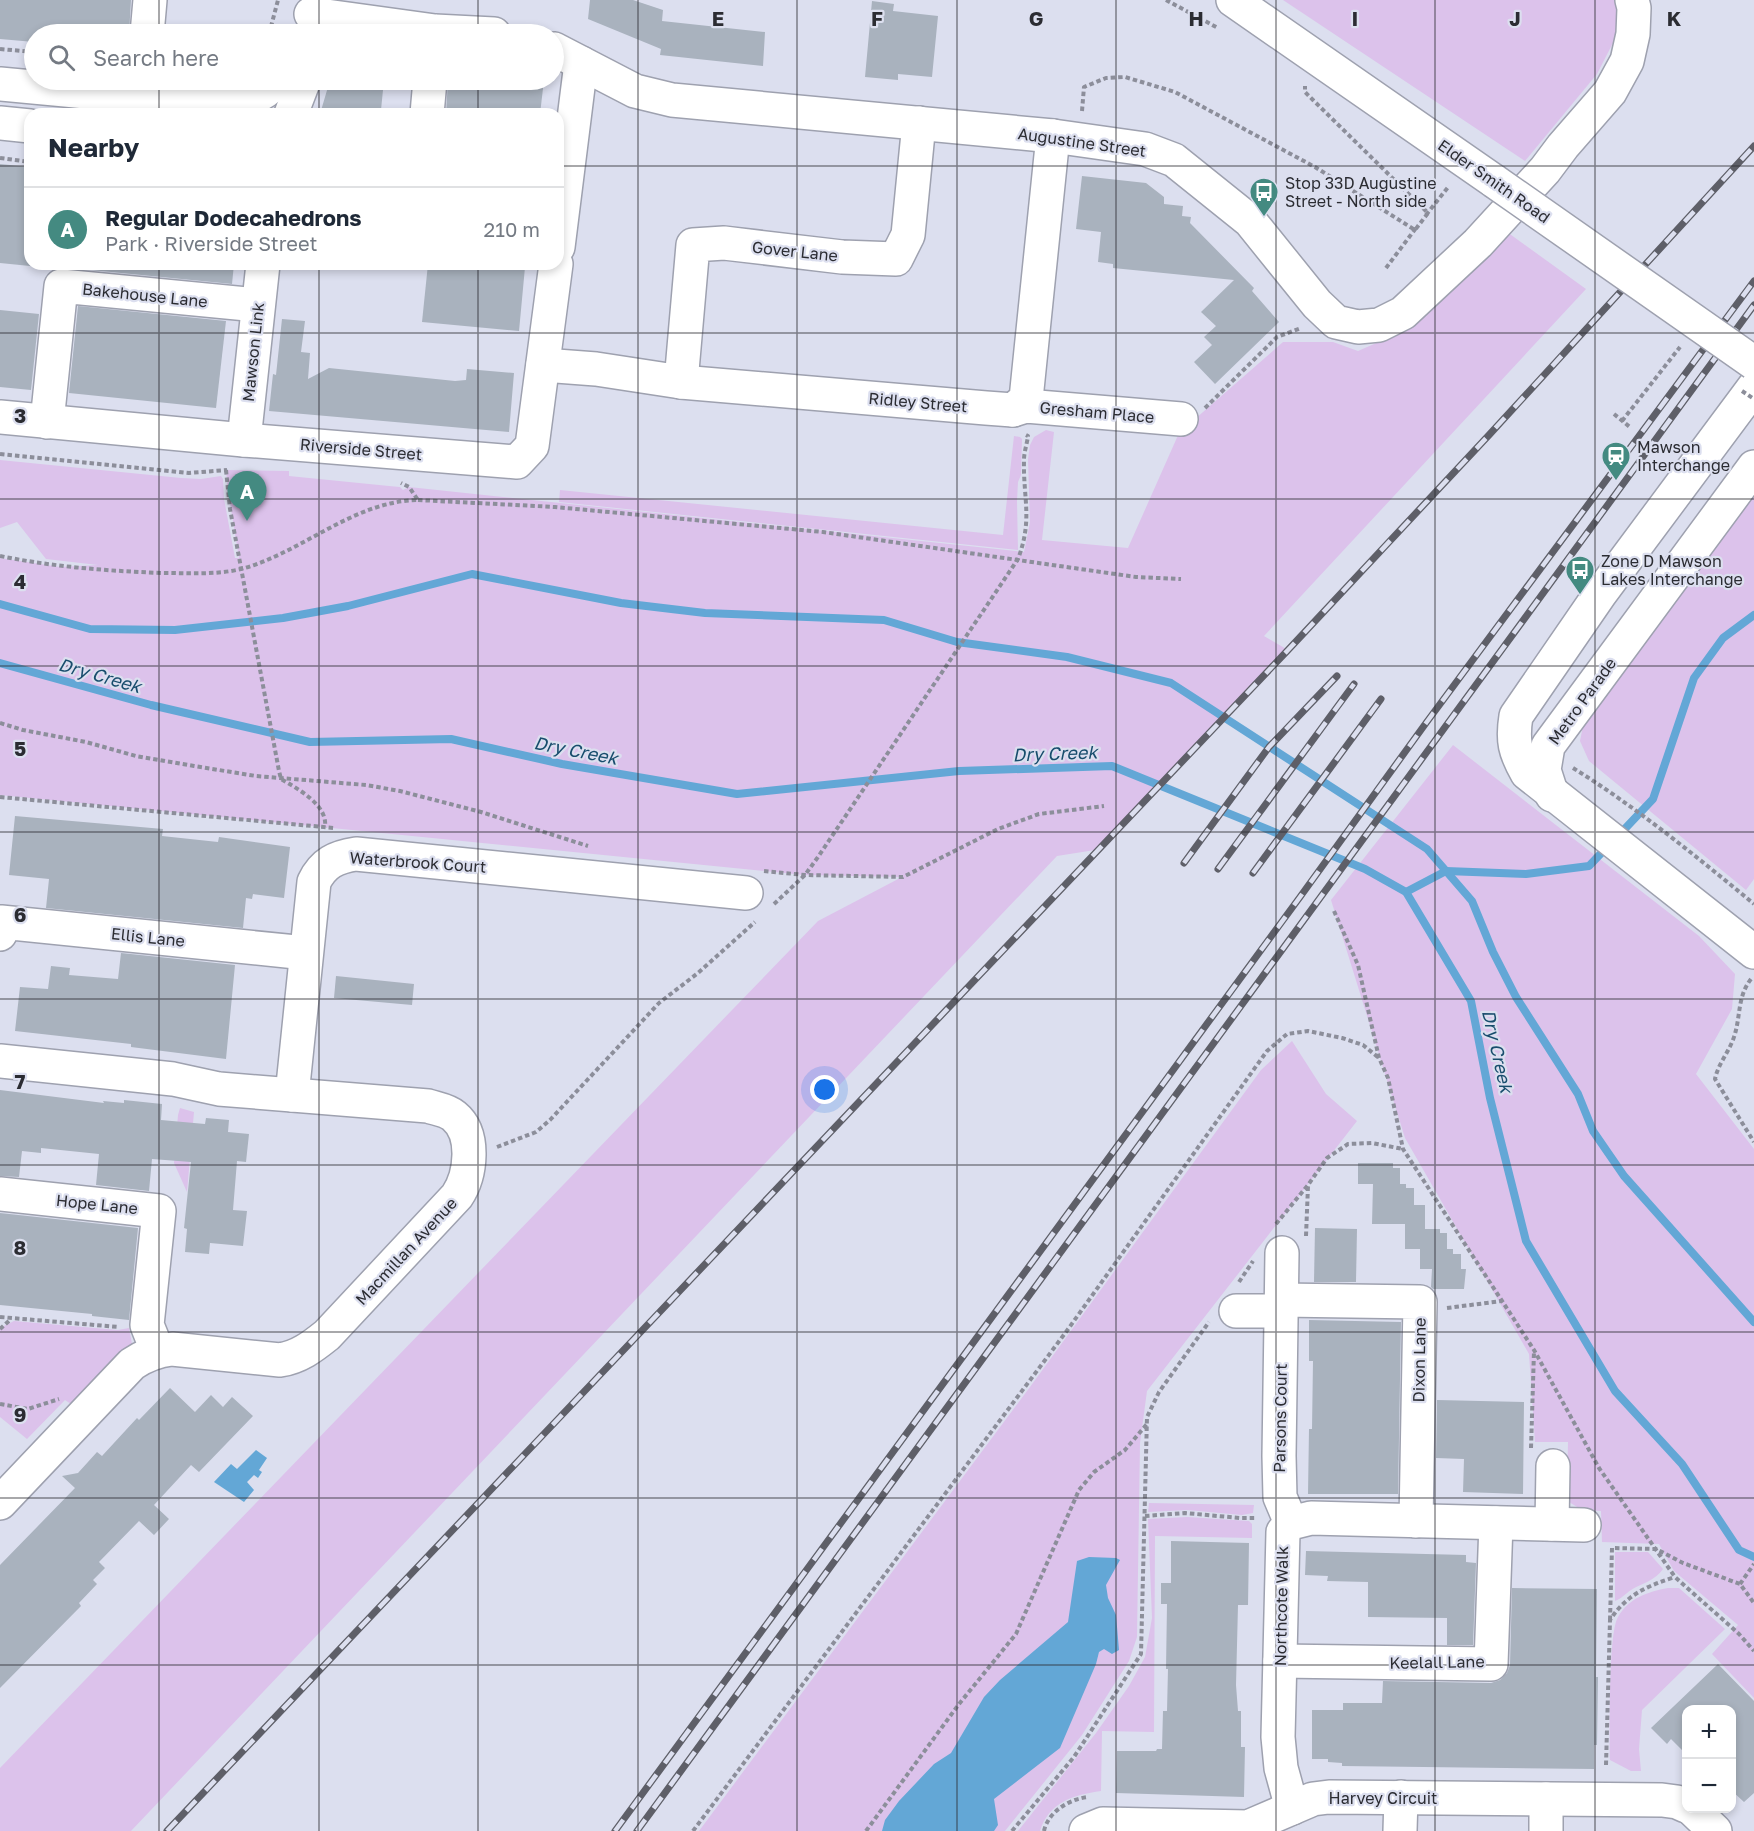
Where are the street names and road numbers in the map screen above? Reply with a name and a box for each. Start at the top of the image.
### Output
street label: Augustine Street [1017,123,1147,161]
street label: Elder Smith Road [1434,135,1554,227]
street label: Gover Lane [751,237,839,265]
street label: Bakehouse Lane [81,278,209,312]
street label: Mawson Link [238,301,268,403]
street label: Ridley Street [868,388,968,416]
street label: Gresham Place [1039,397,1155,427]
street label: Riverside Street [299,434,423,464]
street label: Metro Parade [1544,654,1620,748]
street label: Waterbrook Court [349,847,487,877]
street label: Ellis Lane [110,923,186,951]
street label: Hope Lane [55,1190,139,1218]
street label: Macmillan Avenue [351,1193,461,1309]
street label: Dixon Lane [1408,1317,1430,1403]
street label: Parsons Court [1269,1363,1291,1473]
street label: Northcote Walk [1270,1546,1292,1666]
street label: Keelall Lane [1389,1651,1485,1673]
street label: Harvey Circuit [1329,1788,1437,1808]

